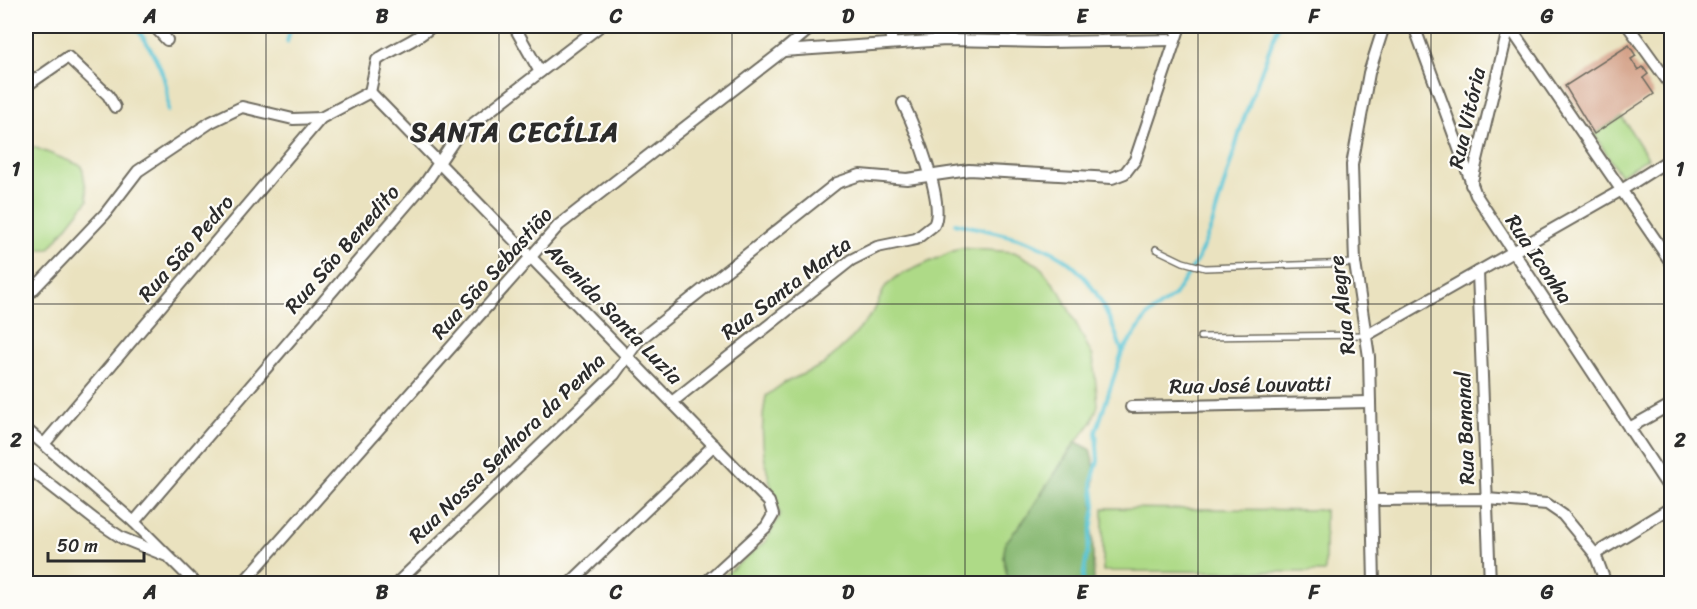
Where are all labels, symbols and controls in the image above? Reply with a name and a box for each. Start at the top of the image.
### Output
text: A [142,0,157,34]
text: B [376,0,389,34]
text: C [609,0,623,34]
text: D [842,0,855,34]
text: E [1076,0,1089,34]
text: F [1308,0,1321,34]
text: G [1540,0,1554,34]
street label: Rua Vitória [1437,63,1497,172]
district label: SANTA CECÍLIA [409,108,620,156]
text: 1 [12,152,21,187]
text: 1 [1676,152,1685,187]
street label: Rua São Benedito [275,175,410,323]
street label: Rua São Pedro [128,185,244,311]
street label: Rua São Sebastião [421,197,563,348]
street label: Rua Iconha [1495,206,1584,312]
street label: Rua Santa Marta [712,226,860,350]
street label: Avenida Santa Luzia [535,233,693,394]
street label: Rua Alegre [1317,253,1367,357]
street label: Rua Nossa Senhora da Penha [399,343,615,553]
street label: Rua José Louvatti [1169,365,1332,405]
street label: Rua Bananal [1444,370,1486,485]
text: 2 [9,423,22,458]
text: 2 [1673,423,1686,458]
scale bar [48,525,144,563]
text: 50 m [57,530,98,562]
text: A [142,575,157,609]
text: B [376,575,389,609]
text: C [609,575,623,609]
text: D [842,575,855,609]
text: E [1076,575,1089,609]
text: F [1308,575,1321,609]
text: G [1540,575,1554,609]

